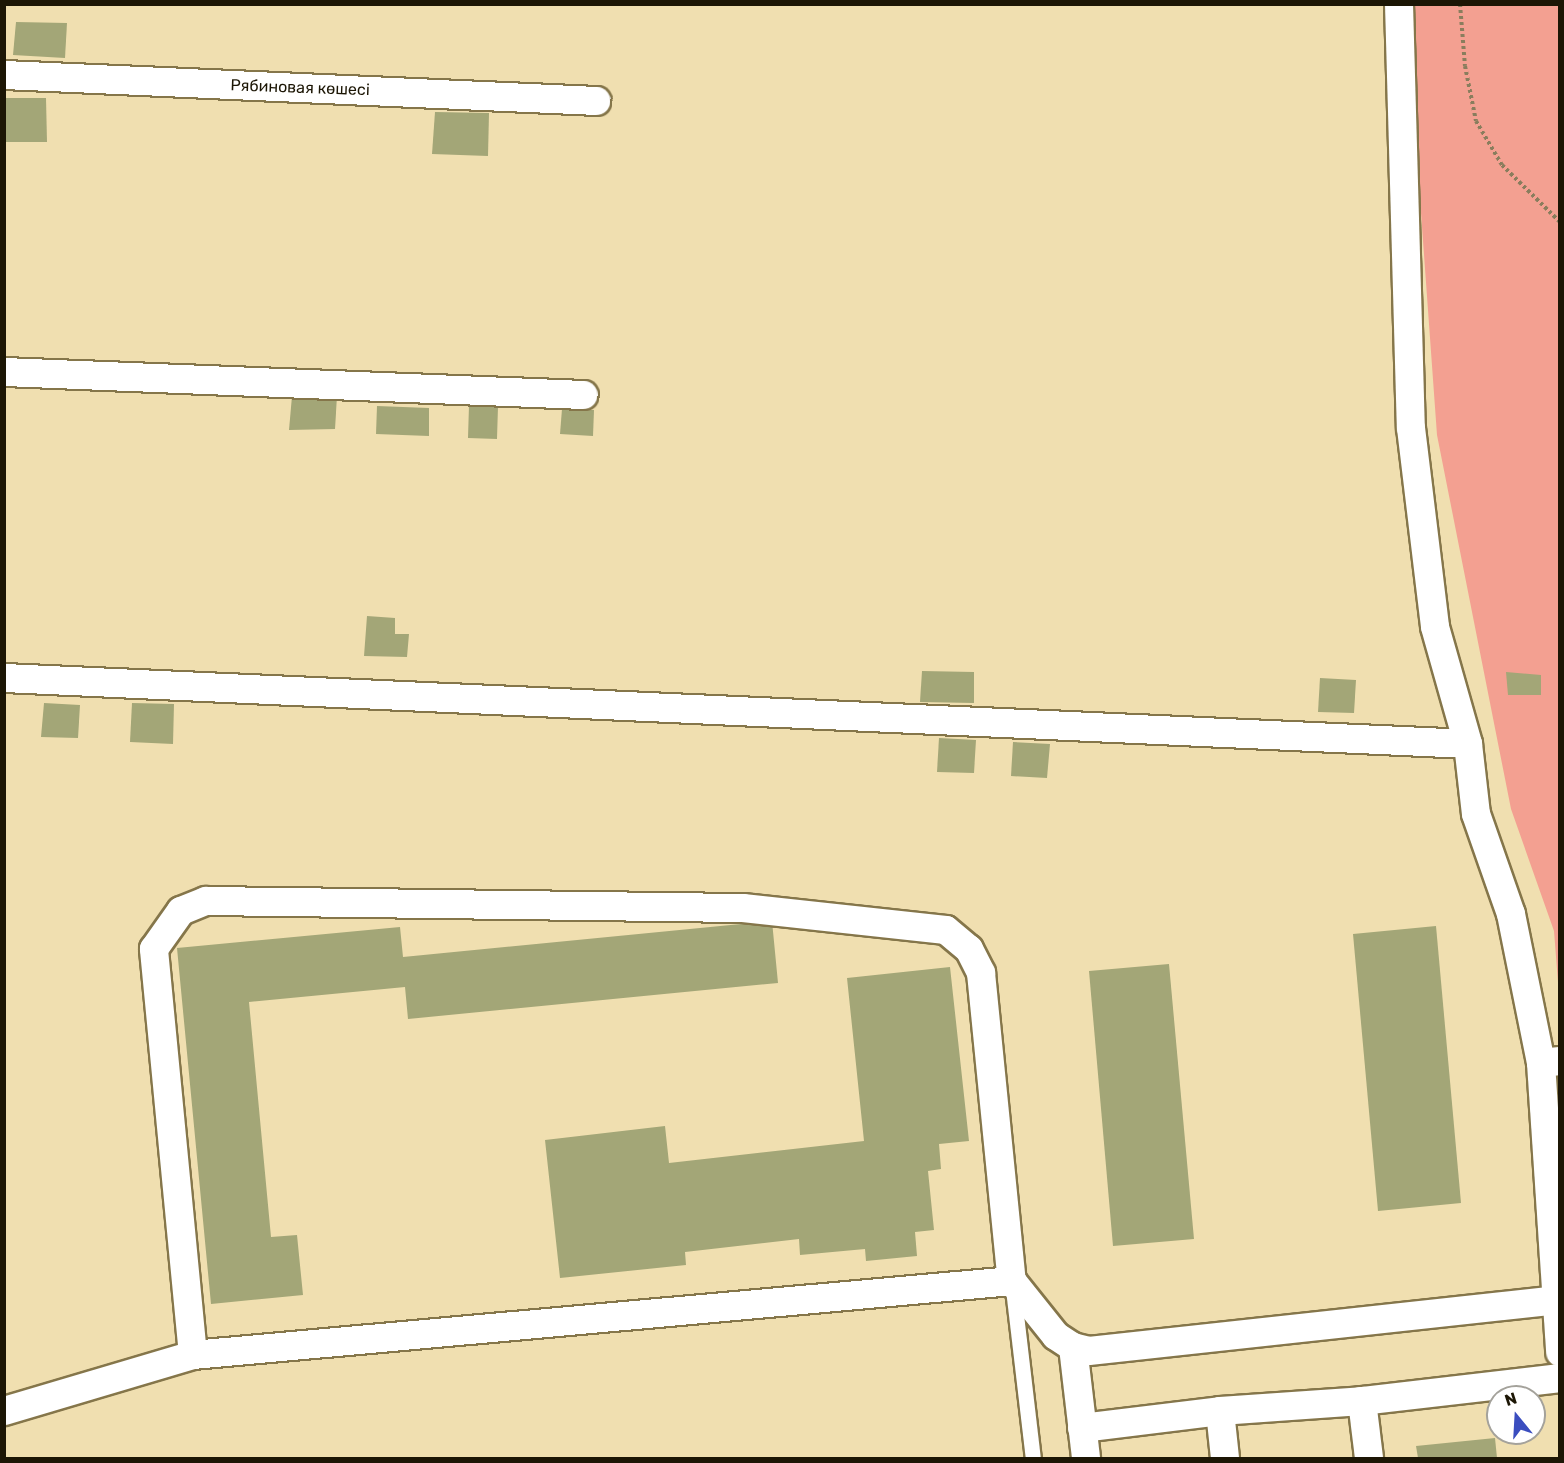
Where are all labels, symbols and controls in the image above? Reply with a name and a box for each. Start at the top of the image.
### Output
street label: Рябиновая көшесі [230,76,370,100]
north arrow [1486,1385,1546,1445]
text: N [1502,1388,1519,1410]

